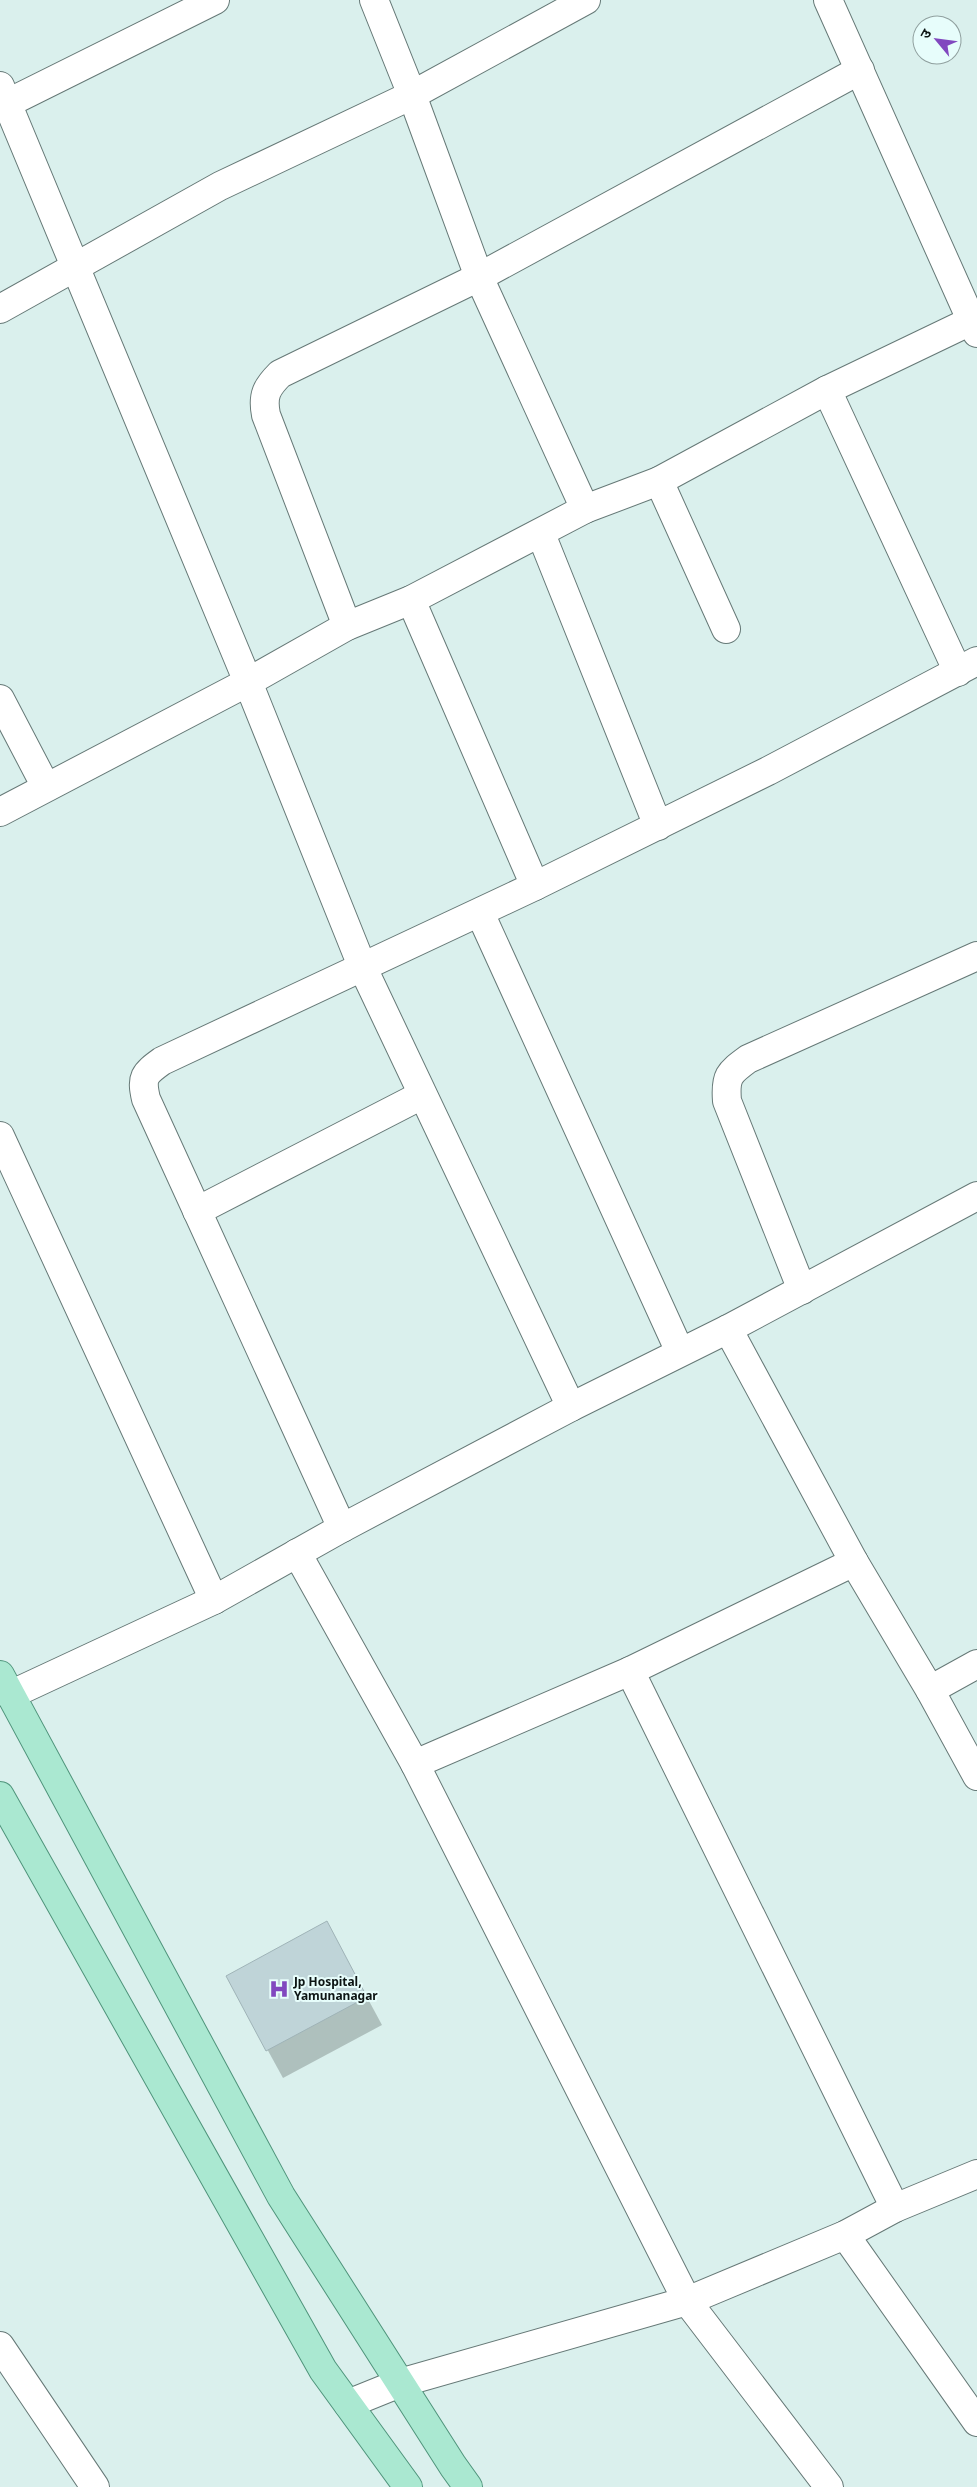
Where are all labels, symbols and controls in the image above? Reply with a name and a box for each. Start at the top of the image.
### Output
north arrow [912,15,962,65]
text: उ [917,26,938,43]
place label: Jp Hospital, Yamunanagar [293,1975,378,2005]
hospital icon: Jp Hospital, Yamunanagar [268,1978,290,2000]

